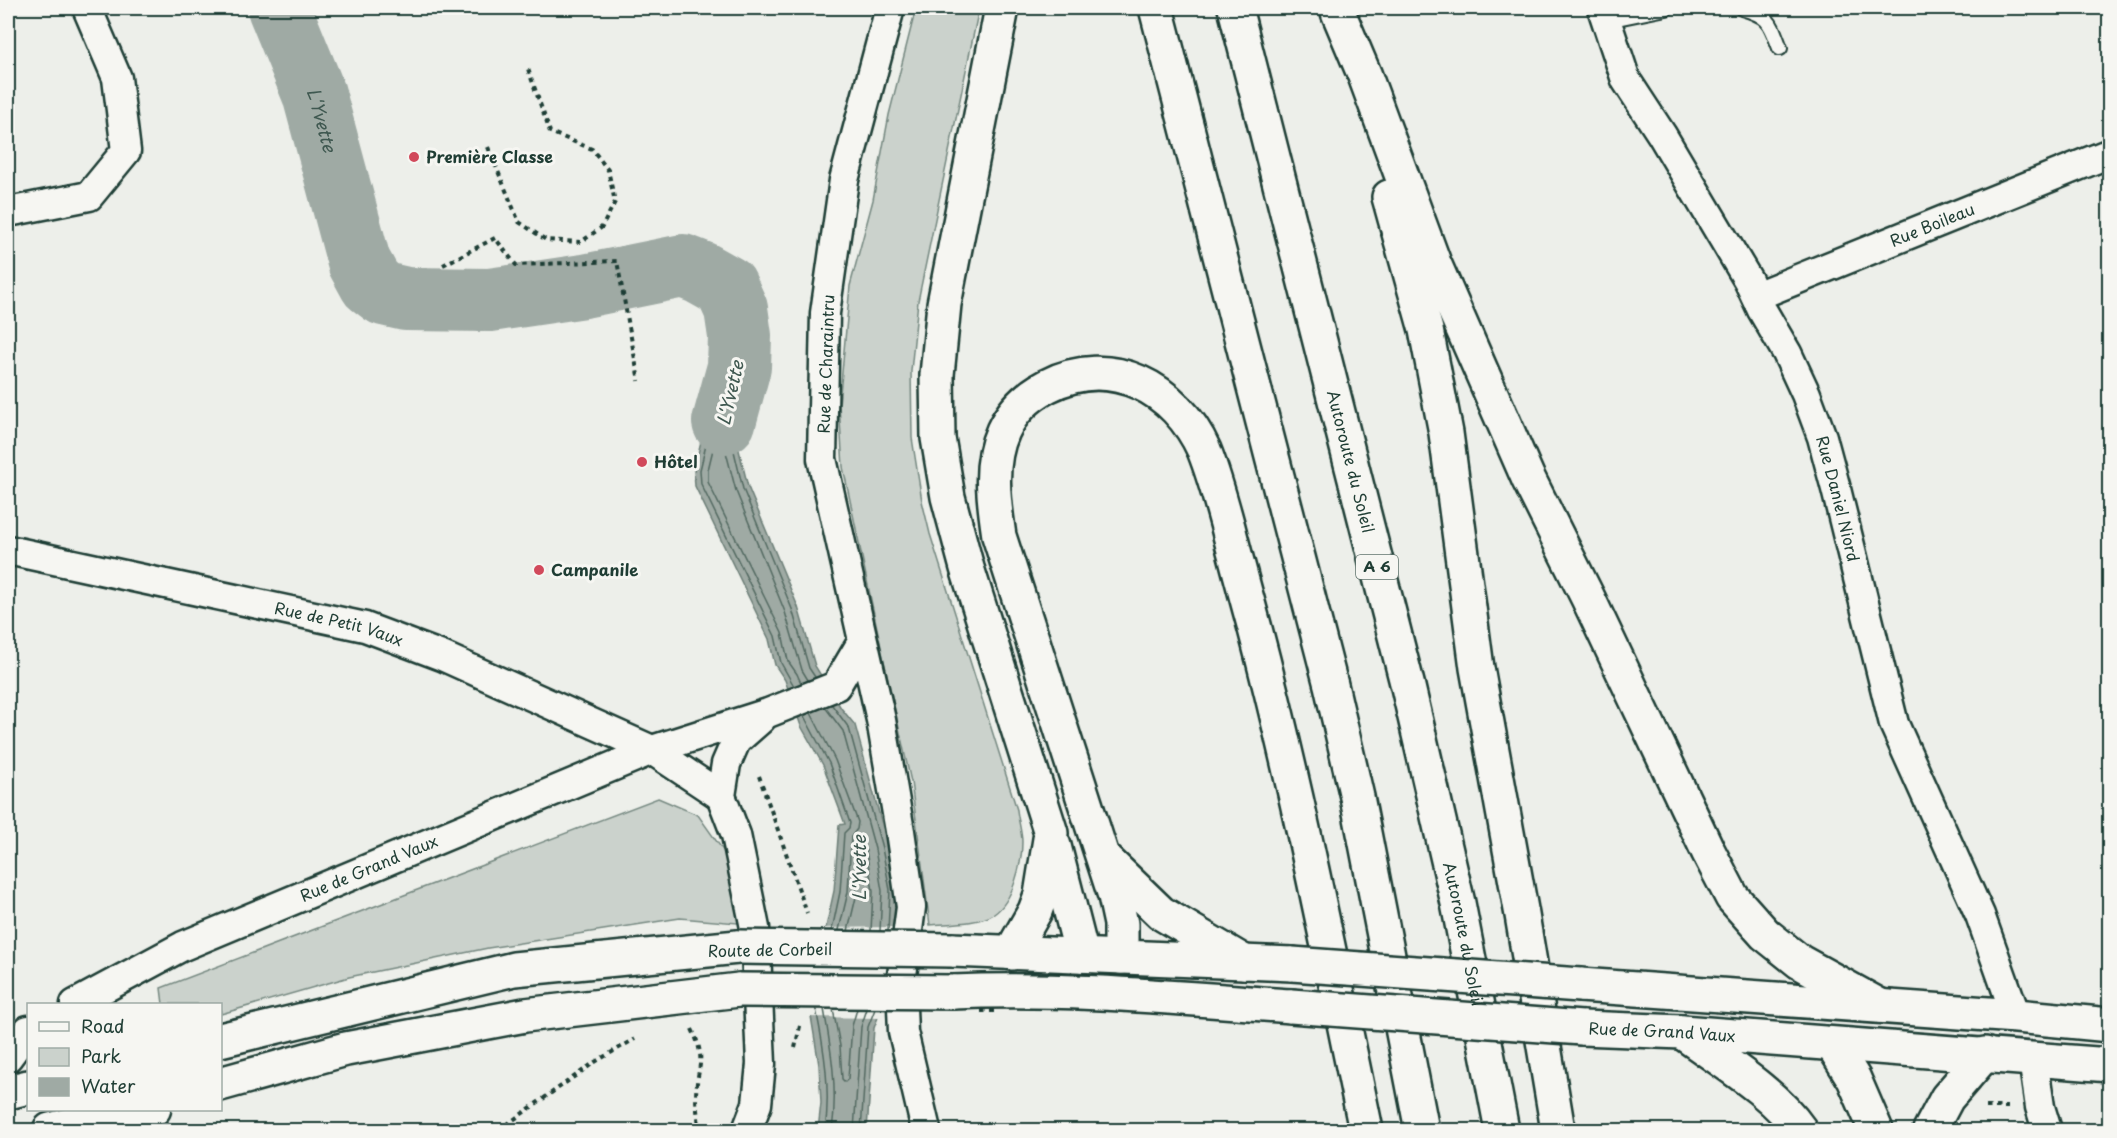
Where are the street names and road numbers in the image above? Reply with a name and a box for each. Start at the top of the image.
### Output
street label: Rue Boileau [1886,196,1978,252]
street label: Rue de Charaintru [811,294,839,434]
street label: Autoroute du Soleil [1322,387,1381,535]
street label: Rue Daniel Niord [1811,433,1867,564]
road number: A 6 [1356,555,1398,579]
street label: Rue de Petit Vaux [273,595,407,651]
street label: Rue de Grand Vaux [296,828,441,907]
street label: Autoroute du Soleil [1438,859,1491,1008]
street label: Route de Corbeil [707,936,833,962]
street label: Rue de Grand Vaux [1588,1015,1736,1047]

